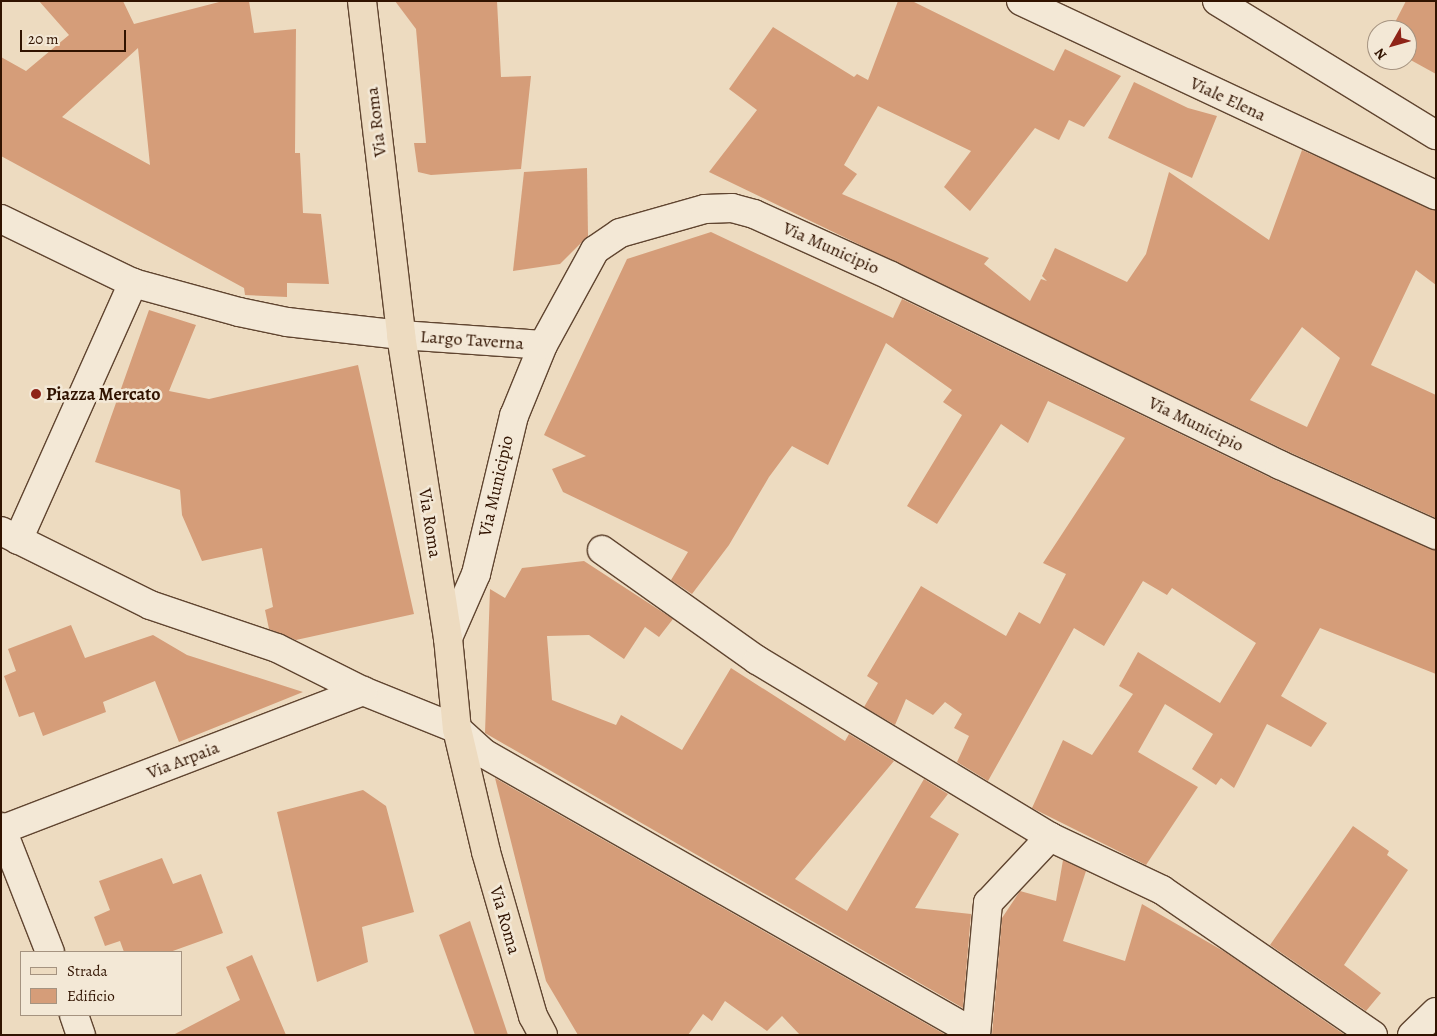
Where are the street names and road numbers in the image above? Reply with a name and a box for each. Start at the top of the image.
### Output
street label: Viale Elena [1187,72,1269,126]
street label: Via Roma [361,86,391,158]
street label: Via Municipio [780,217,882,279]
street label: Largo Taverna [419,326,525,354]
street label: Via Municipio [1145,392,1247,456]
street label: Via Municipio [474,433,518,539]
street label: Via Roma [414,487,446,559]
street label: Via Arpaia [144,736,222,784]
street label: Via Roma [485,883,525,957]

